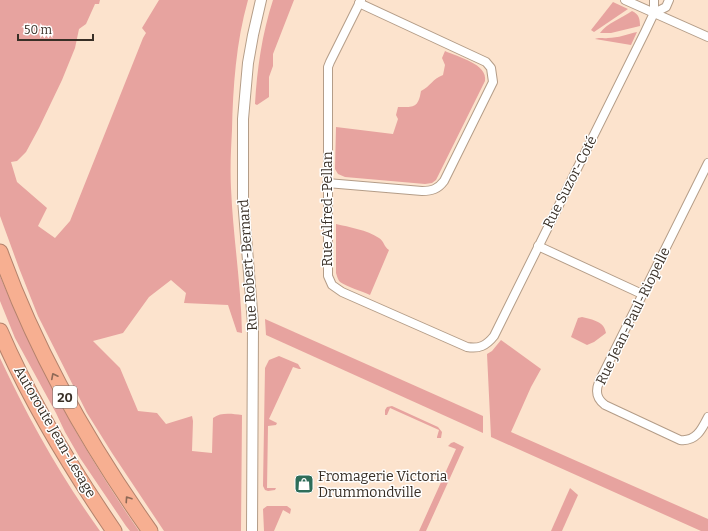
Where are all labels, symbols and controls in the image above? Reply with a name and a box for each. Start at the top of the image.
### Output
scale bar [18,16,93,42]
text: 50 m [24,23,53,37]
street label: Rue Suzor-Coté [539,133,601,231]
street label: Rue Alfred-Pellan [319,151,336,267]
street label: Rue Robert-Bernard [235,199,261,331]
street label: Rue Jean-Paul-Riopelle [592,244,674,388]
street label: Autoroute Jean-Lesage [10,363,100,501]
one-way arrow [51,372,59,380]
road number: 20 [53,386,77,408]
place label: Fromagerie Victoria Drummondville [318,468,448,501]
shop icon: Fromagerie Victoria Drummondville [293,473,315,495]
one-way arrow [125,496,133,503]

